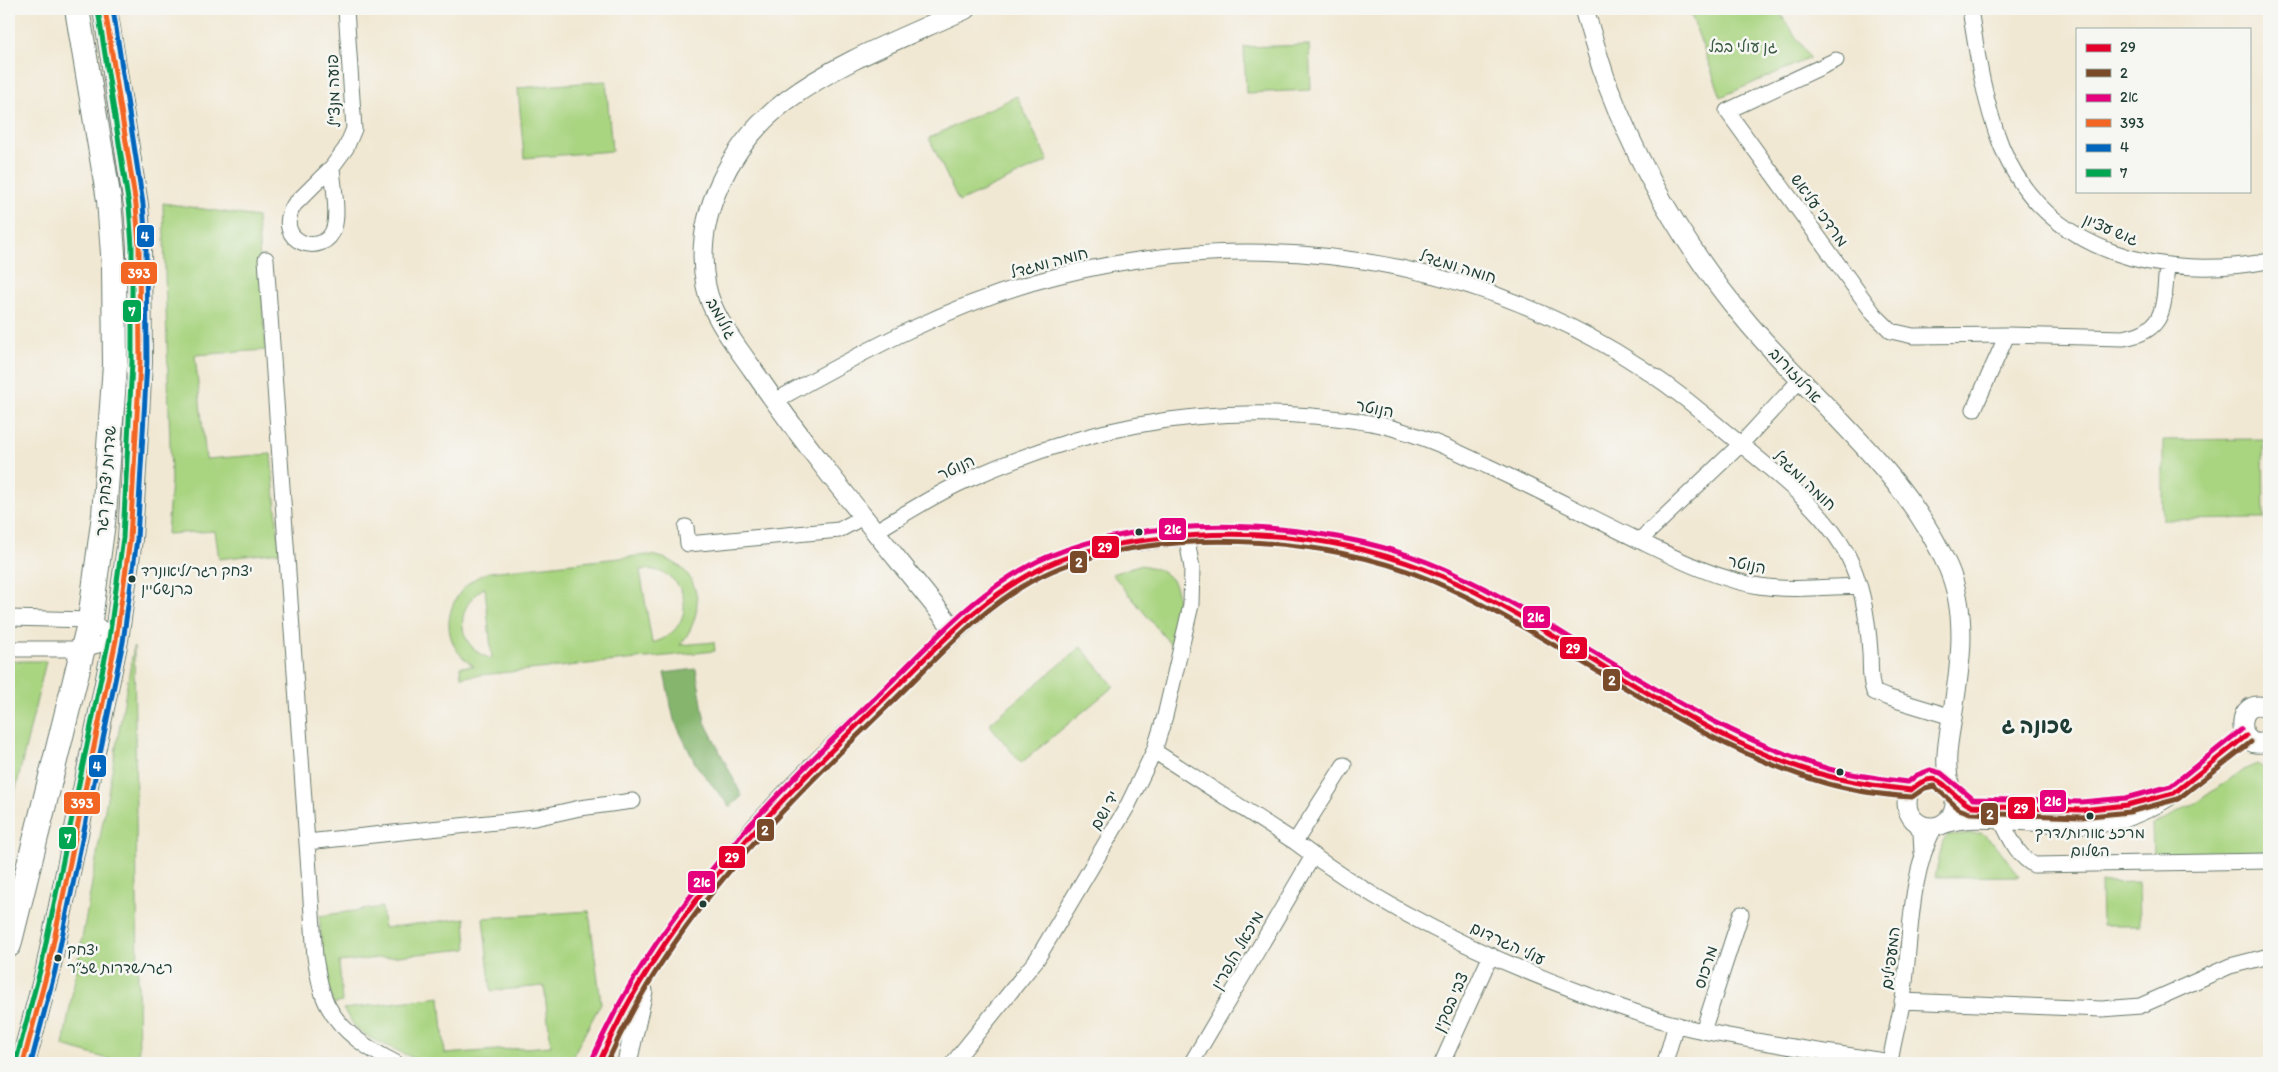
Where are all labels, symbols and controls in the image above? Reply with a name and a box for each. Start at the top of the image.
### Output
legend [2076,28,2250,192]
park label: גן עולי בבל [1708,37,1778,56]
text: 29 [2120,38,2136,56]
street label: פועה מנצ"ל [323,54,344,128]
text: 2 [2120,64,2128,82]
text: 2א [2120,88,2138,106]
text: 393 [2120,114,2144,132]
text: 4 [2120,138,2129,156]
text: 7 [2120,164,2128,182]
street label: מרדכי עליאש [1787,170,1852,251]
street label: גוש עציון [2080,209,2141,250]
line badge: 4 [136,224,155,248]
text: 4 [141,228,150,245]
street label: חומה ומגדל [1008,243,1090,282]
street label: חומה ומגדל [1417,246,1499,287]
line badge: 393 [120,261,158,285]
text: 393 [128,265,151,282]
street label: גולומב [703,294,741,342]
line badge: 7 [122,299,142,323]
text: 7 [128,303,136,320]
street label: ארלוזורוב [1765,344,1826,407]
street label: הנוטר [1354,395,1396,422]
street label: שדרות יצחק רגר [91,425,120,537]
street label: חומה ומגדל [1769,446,1840,514]
street label: הנוטר [935,451,978,484]
line badge: 2א [1158,517,1187,541]
text: 2א [1164,521,1182,538]
unlabelled marker [1134,527,1144,537]
line badge: 29 [1091,535,1120,559]
text: 29 [1098,539,1112,556]
line badge: 2 [1069,550,1088,574]
street label: הנוטר [1726,551,1768,578]
text: 2 [1075,554,1083,571]
place label: יצחק רגר/ליאונרד ברנשטיין [141,562,253,598]
marker: יצחק רגר/ליאונרד ברנשטיין [127,574,137,584]
line badge: 2א [1522,605,1551,629]
text: 2א [1527,609,1545,626]
line badge: 29 [1559,636,1588,660]
text: 29 [1566,640,1580,657]
line badge: 2 [1602,668,1621,692]
text: 2 [1608,672,1616,689]
district label: שכונה ג [2002,713,2072,739]
line badge: 4 [88,754,107,778]
text: 4 [93,758,102,775]
unlabelled marker [1835,767,1845,777]
street label: יד ושם [1086,787,1123,833]
line badge: 2א [2039,789,2067,813]
line badge: 393 [63,791,101,815]
text: 2א [2044,793,2062,810]
text: 393 [71,795,94,812]
line badge: 29 [2007,796,2036,820]
text: 29 [2014,800,2028,817]
line badge: 2 [1980,802,1999,826]
text: 2 [1986,806,1994,823]
marker: מרכז אורות/דרך השלום [2085,811,2095,821]
line badge: 2 [756,818,775,842]
text: 2 [761,822,769,839]
place label: מרכז אורות/דרך השלום [2035,824,2145,860]
line badge: 7 [58,826,77,850]
text: 7 [64,830,72,847]
line badge: 29 [718,845,746,869]
text: 29 [725,849,739,866]
line badge: 2א [687,870,716,894]
text: 2א [693,874,711,891]
unlabelled marker [698,899,708,909]
street label: מיכאל הלפרין [1207,908,1268,993]
street label: עולי הגרדום [1468,918,1548,969]
street label: המעפילים [1877,925,1904,991]
place label: יצחק רגר/שדרות שז״ר [67,941,173,977]
street label: מרכוס [1690,943,1721,991]
marker: יצחק רגר/שדרות שז״ר [53,953,63,963]
street label: צבי בסקין [1429,969,1472,1035]

